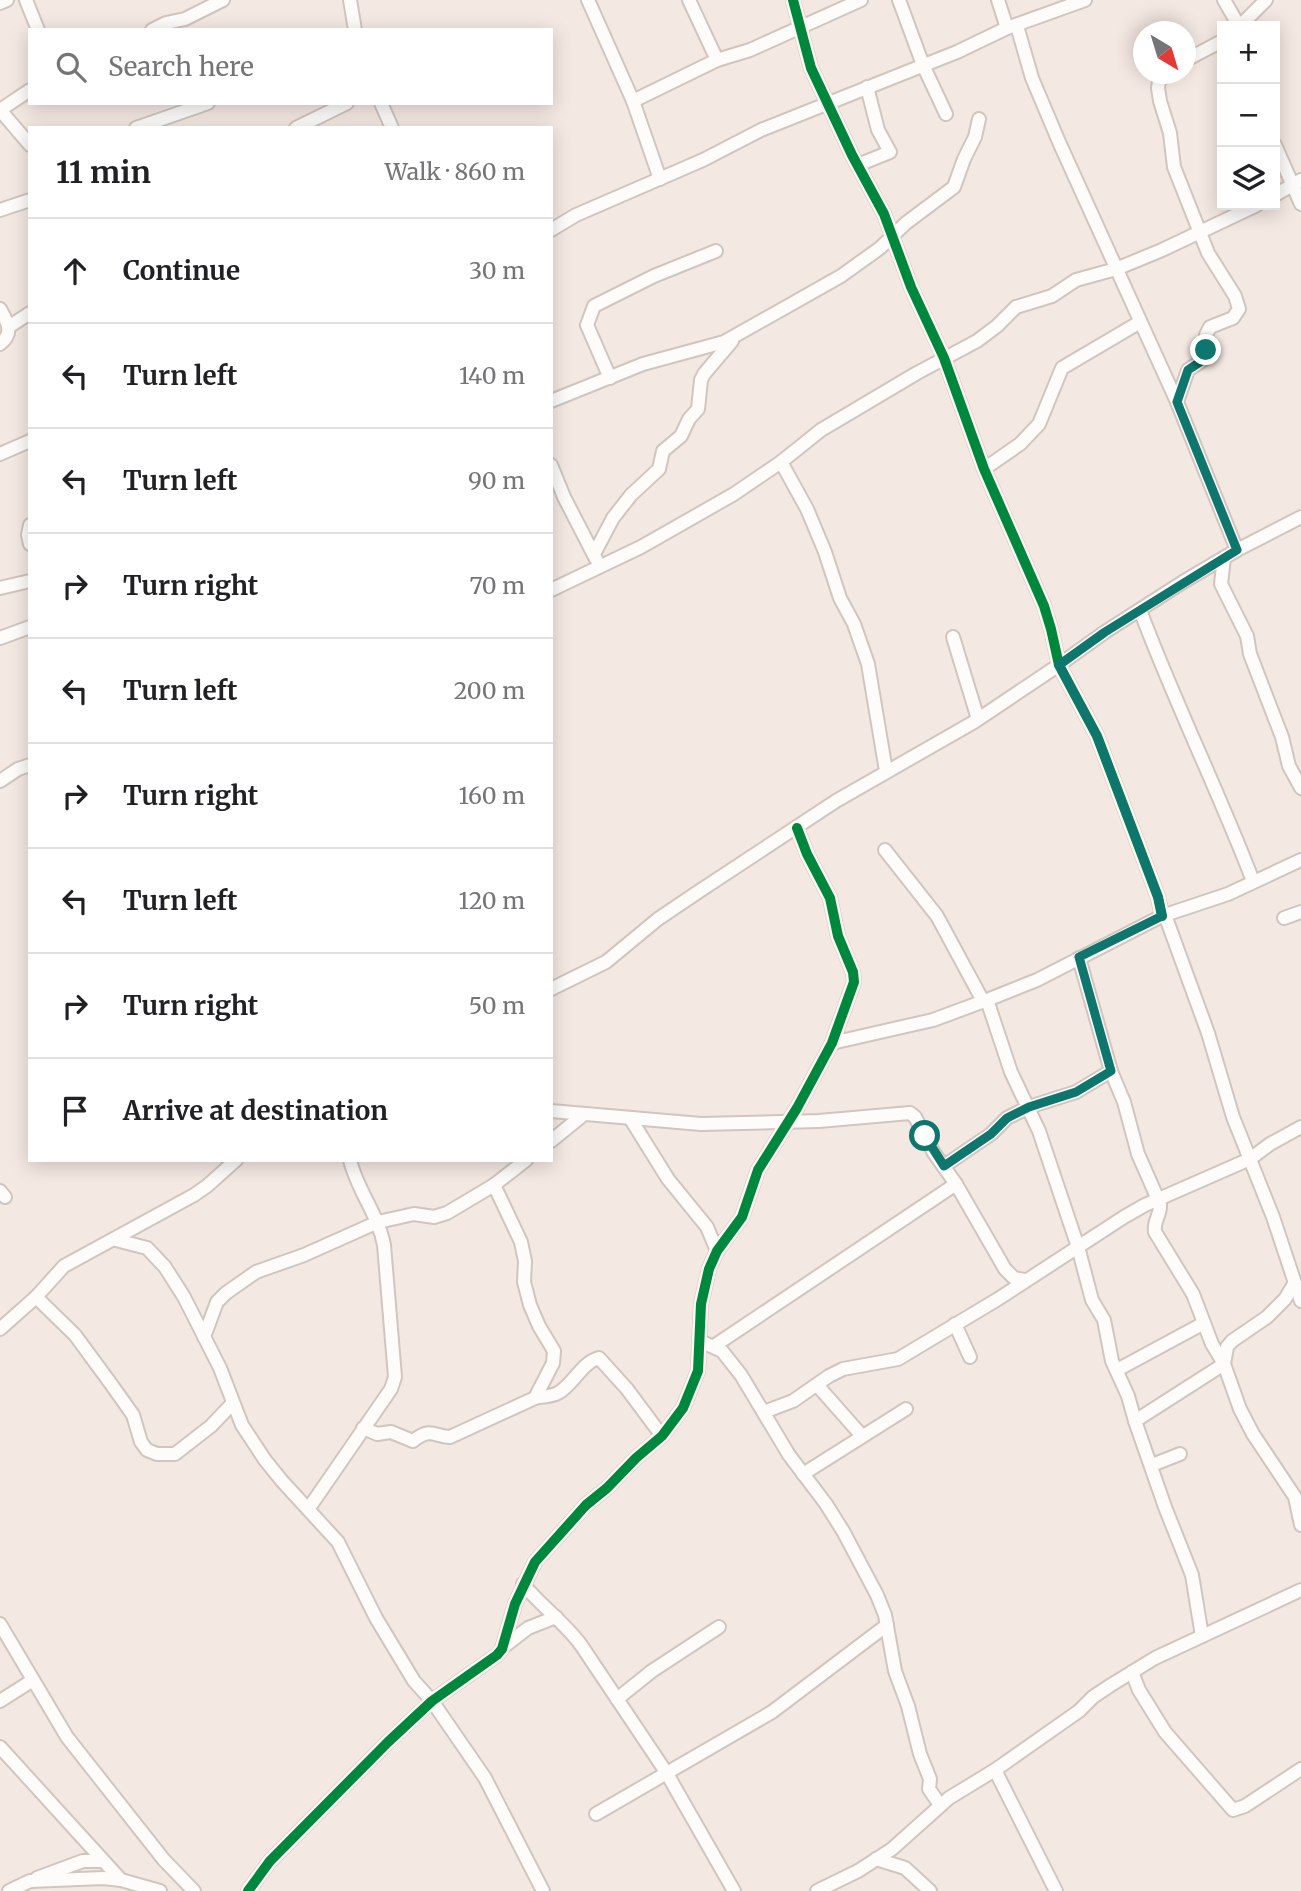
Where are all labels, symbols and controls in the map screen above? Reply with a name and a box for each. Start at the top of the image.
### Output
north arrow [1133,21,1196,84]
map controls [1217,21,1280,210]
button: + [1217,21,1280,84]
search box [28,28,553,105]
icon: search [52,48,90,86]
text: Search here [108,50,254,83]
button: − [1217,84,1280,147]
button: layers [1217,147,1280,210]
text: 11 min [56,153,151,191]
text: Walk · 860 m [385,157,525,186]
icon: ahead [56,252,94,290]
text: Continue [123,254,240,287]
text: 30 m [469,256,525,285]
route end [1190,334,1221,365]
icon: left [56,357,94,395]
text: Turn left [123,359,237,392]
text: 140 m [459,361,525,390]
icon: left [56,462,94,500]
text: Turn left [123,464,237,497]
text: 90 m [468,466,525,495]
icon: right [56,567,94,605]
text: Turn right [123,569,258,602]
text: 70 m [469,571,525,600]
icon: left [56,672,94,710]
text: Turn left [123,674,237,707]
text: 200 m [454,676,525,705]
icon: right [56,777,94,815]
text: Turn right [123,779,258,812]
text: 160 m [459,781,525,810]
icon: left [56,882,94,920]
text: Turn left [123,884,237,917]
text: 120 m [459,886,525,915]
icon: right [56,987,94,1025]
text: Turn right [123,989,258,1022]
text: 50 m [469,991,525,1020]
icon: arrive [56,1092,94,1130]
text: Arrive at destination [123,1094,388,1127]
route start [909,1120,940,1151]

